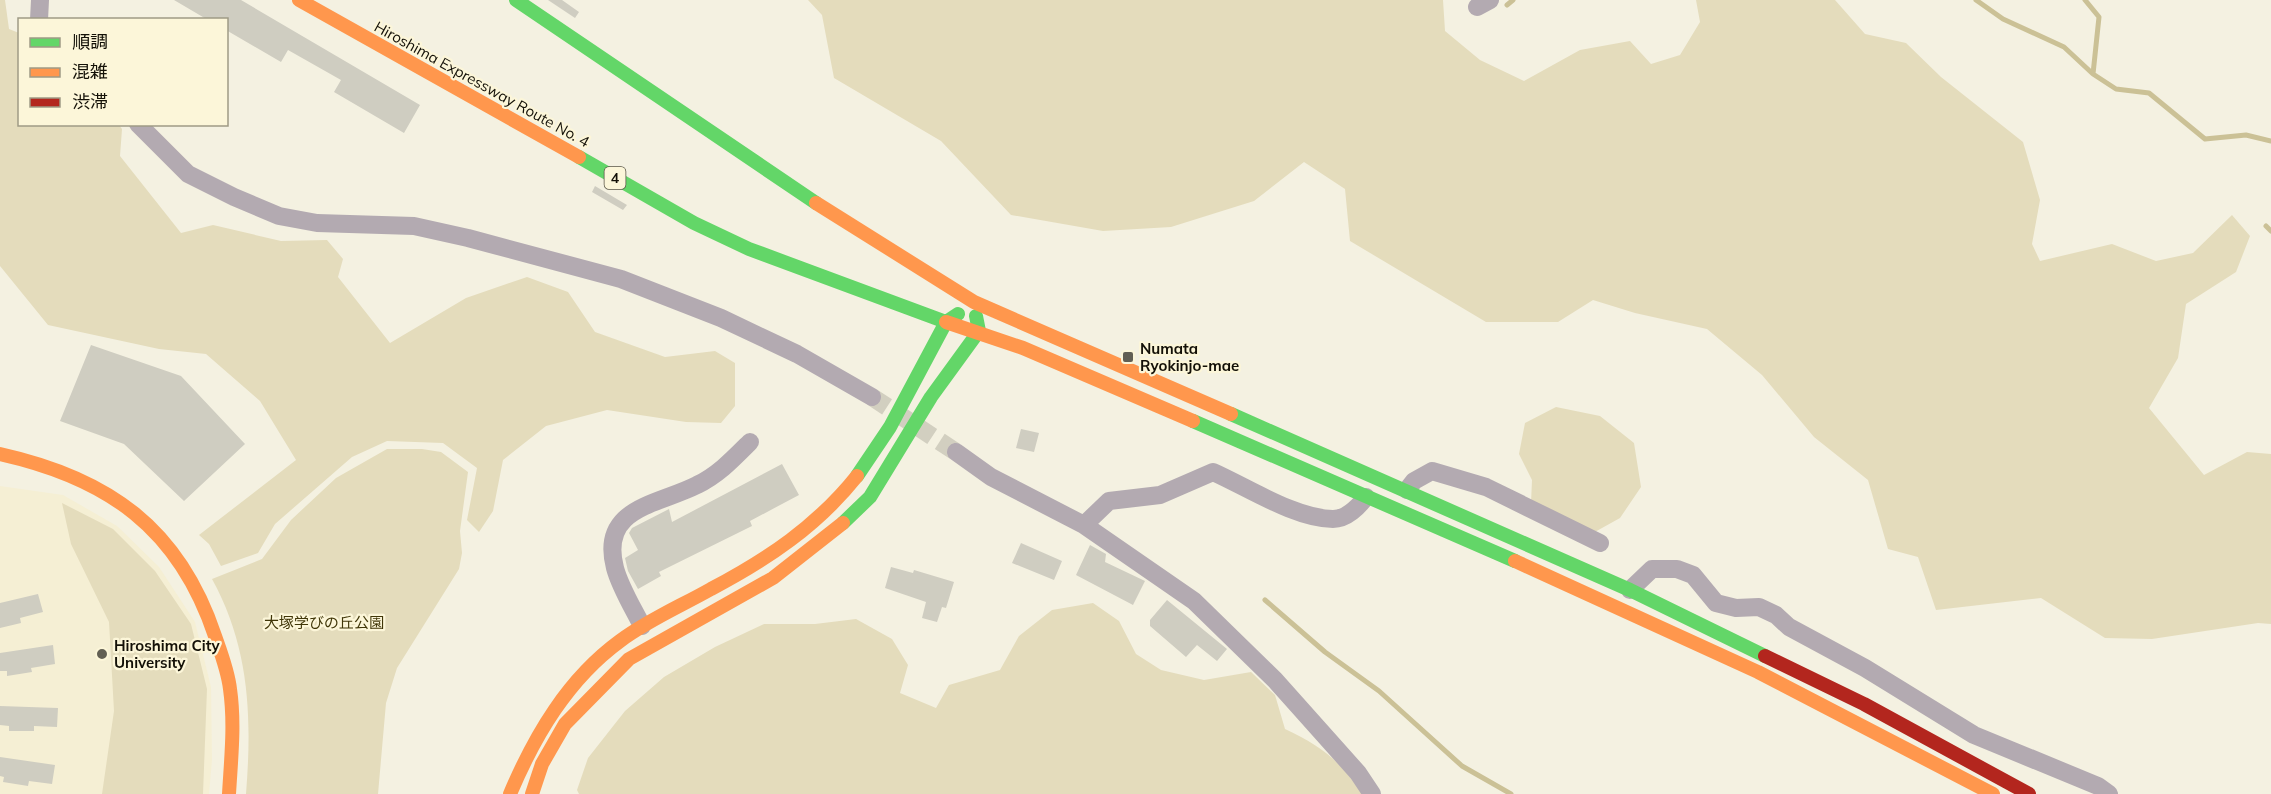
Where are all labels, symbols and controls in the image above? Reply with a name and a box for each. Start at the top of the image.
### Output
street label: Hiroshima Expressway Route No. 4 [371,17,593,151]
legend [18,18,228,126]
text: 順調 [72,30,108,53]
text: 混雑 [72,60,108,83]
text: 渋滞 [72,90,108,113]
road number: 4 [604,167,626,189]
place label: Numata Ryokinjo-mae [1140,339,1239,375]
marker: Numata Ryokinjo-mae [1121,350,1135,364]
park label: 大塚学びの丘公園 [264,613,384,632]
place label: Hiroshima City University [114,636,221,672]
marker: Hiroshima City University [95,647,109,661]

